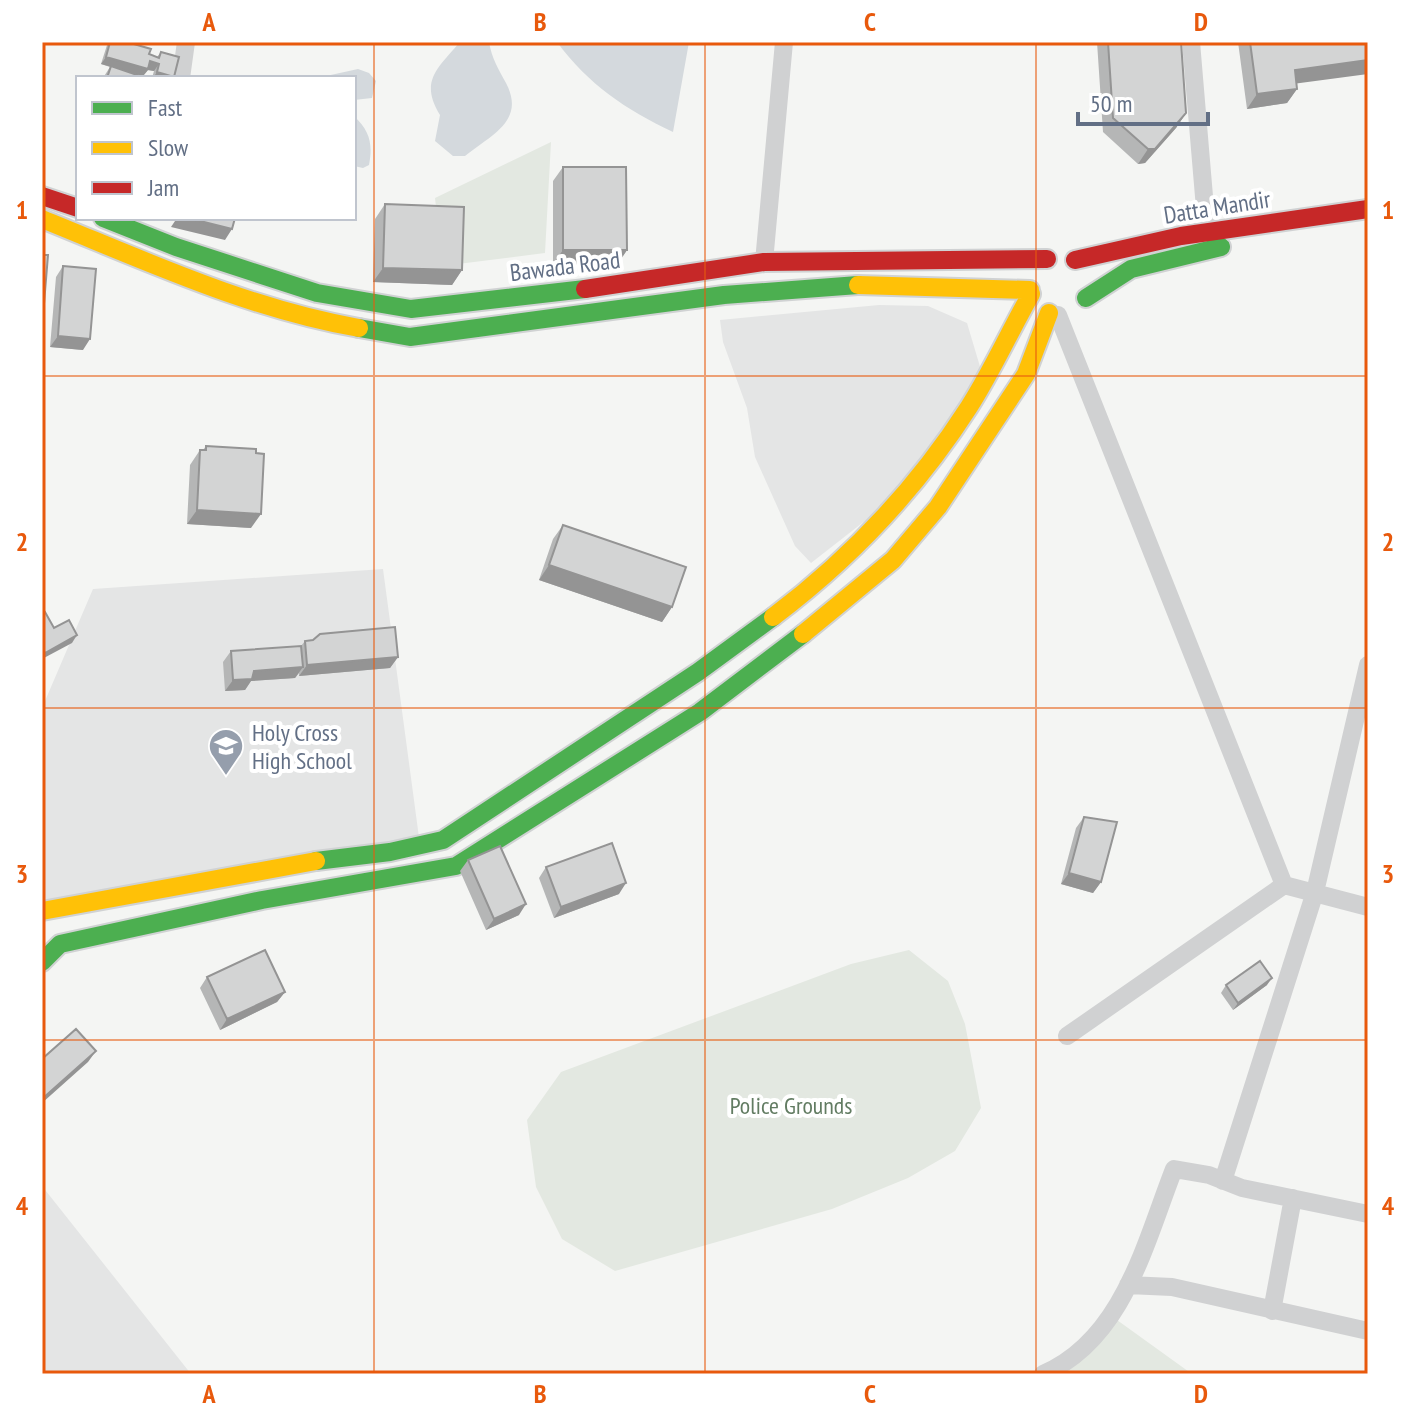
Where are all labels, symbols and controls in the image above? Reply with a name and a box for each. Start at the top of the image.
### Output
text: A [201,5,216,38]
text: B [534,5,547,38]
text: C [864,5,876,38]
text: D [1194,5,1208,38]
legend [76,76,356,220]
scale bar [1078,76,1208,126]
text: 50 m [1090,88,1132,119]
text: Fast [148,92,183,123]
text: Slow [148,132,189,163]
text: Jam [147,172,179,203]
street label: Datta Mandir [1161,183,1273,231]
text: 1 [16,193,28,226]
text: 1 [1382,193,1394,226]
street label: Bawada Road [508,244,622,288]
text: 2 [16,525,28,558]
text: 2 [1382,525,1394,558]
place label: Holy Cross High School [252,717,352,776]
school or university icon: Holy Cross High School [207,727,245,777]
text: 3 [16,857,28,890]
text: 3 [1382,857,1394,890]
park label: Police Grounds [730,1090,852,1121]
text: 4 [16,1189,29,1222]
text: 4 [1382,1189,1395,1222]
text: A [201,1377,216,1410]
text: B [534,1377,547,1410]
text: C [864,1377,876,1410]
text: D [1194,1377,1208,1410]

